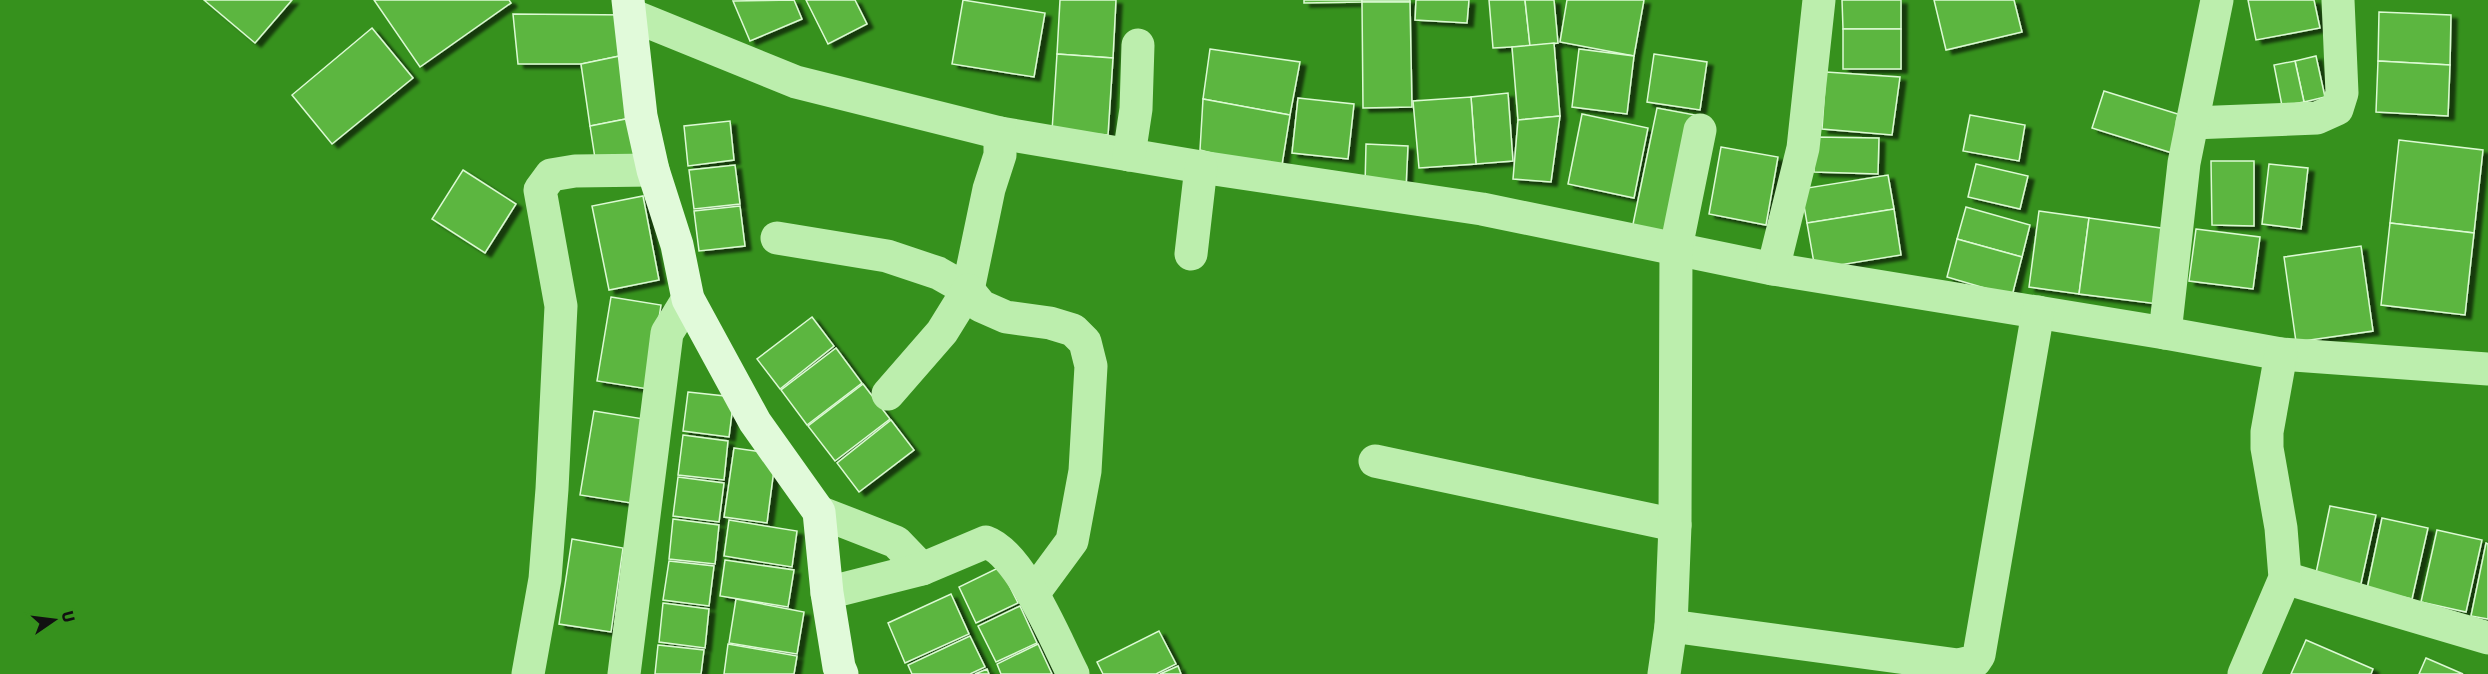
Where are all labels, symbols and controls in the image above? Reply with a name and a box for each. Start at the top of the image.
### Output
north arrow [24,590,84,650]
text: U [56,608,81,625]

